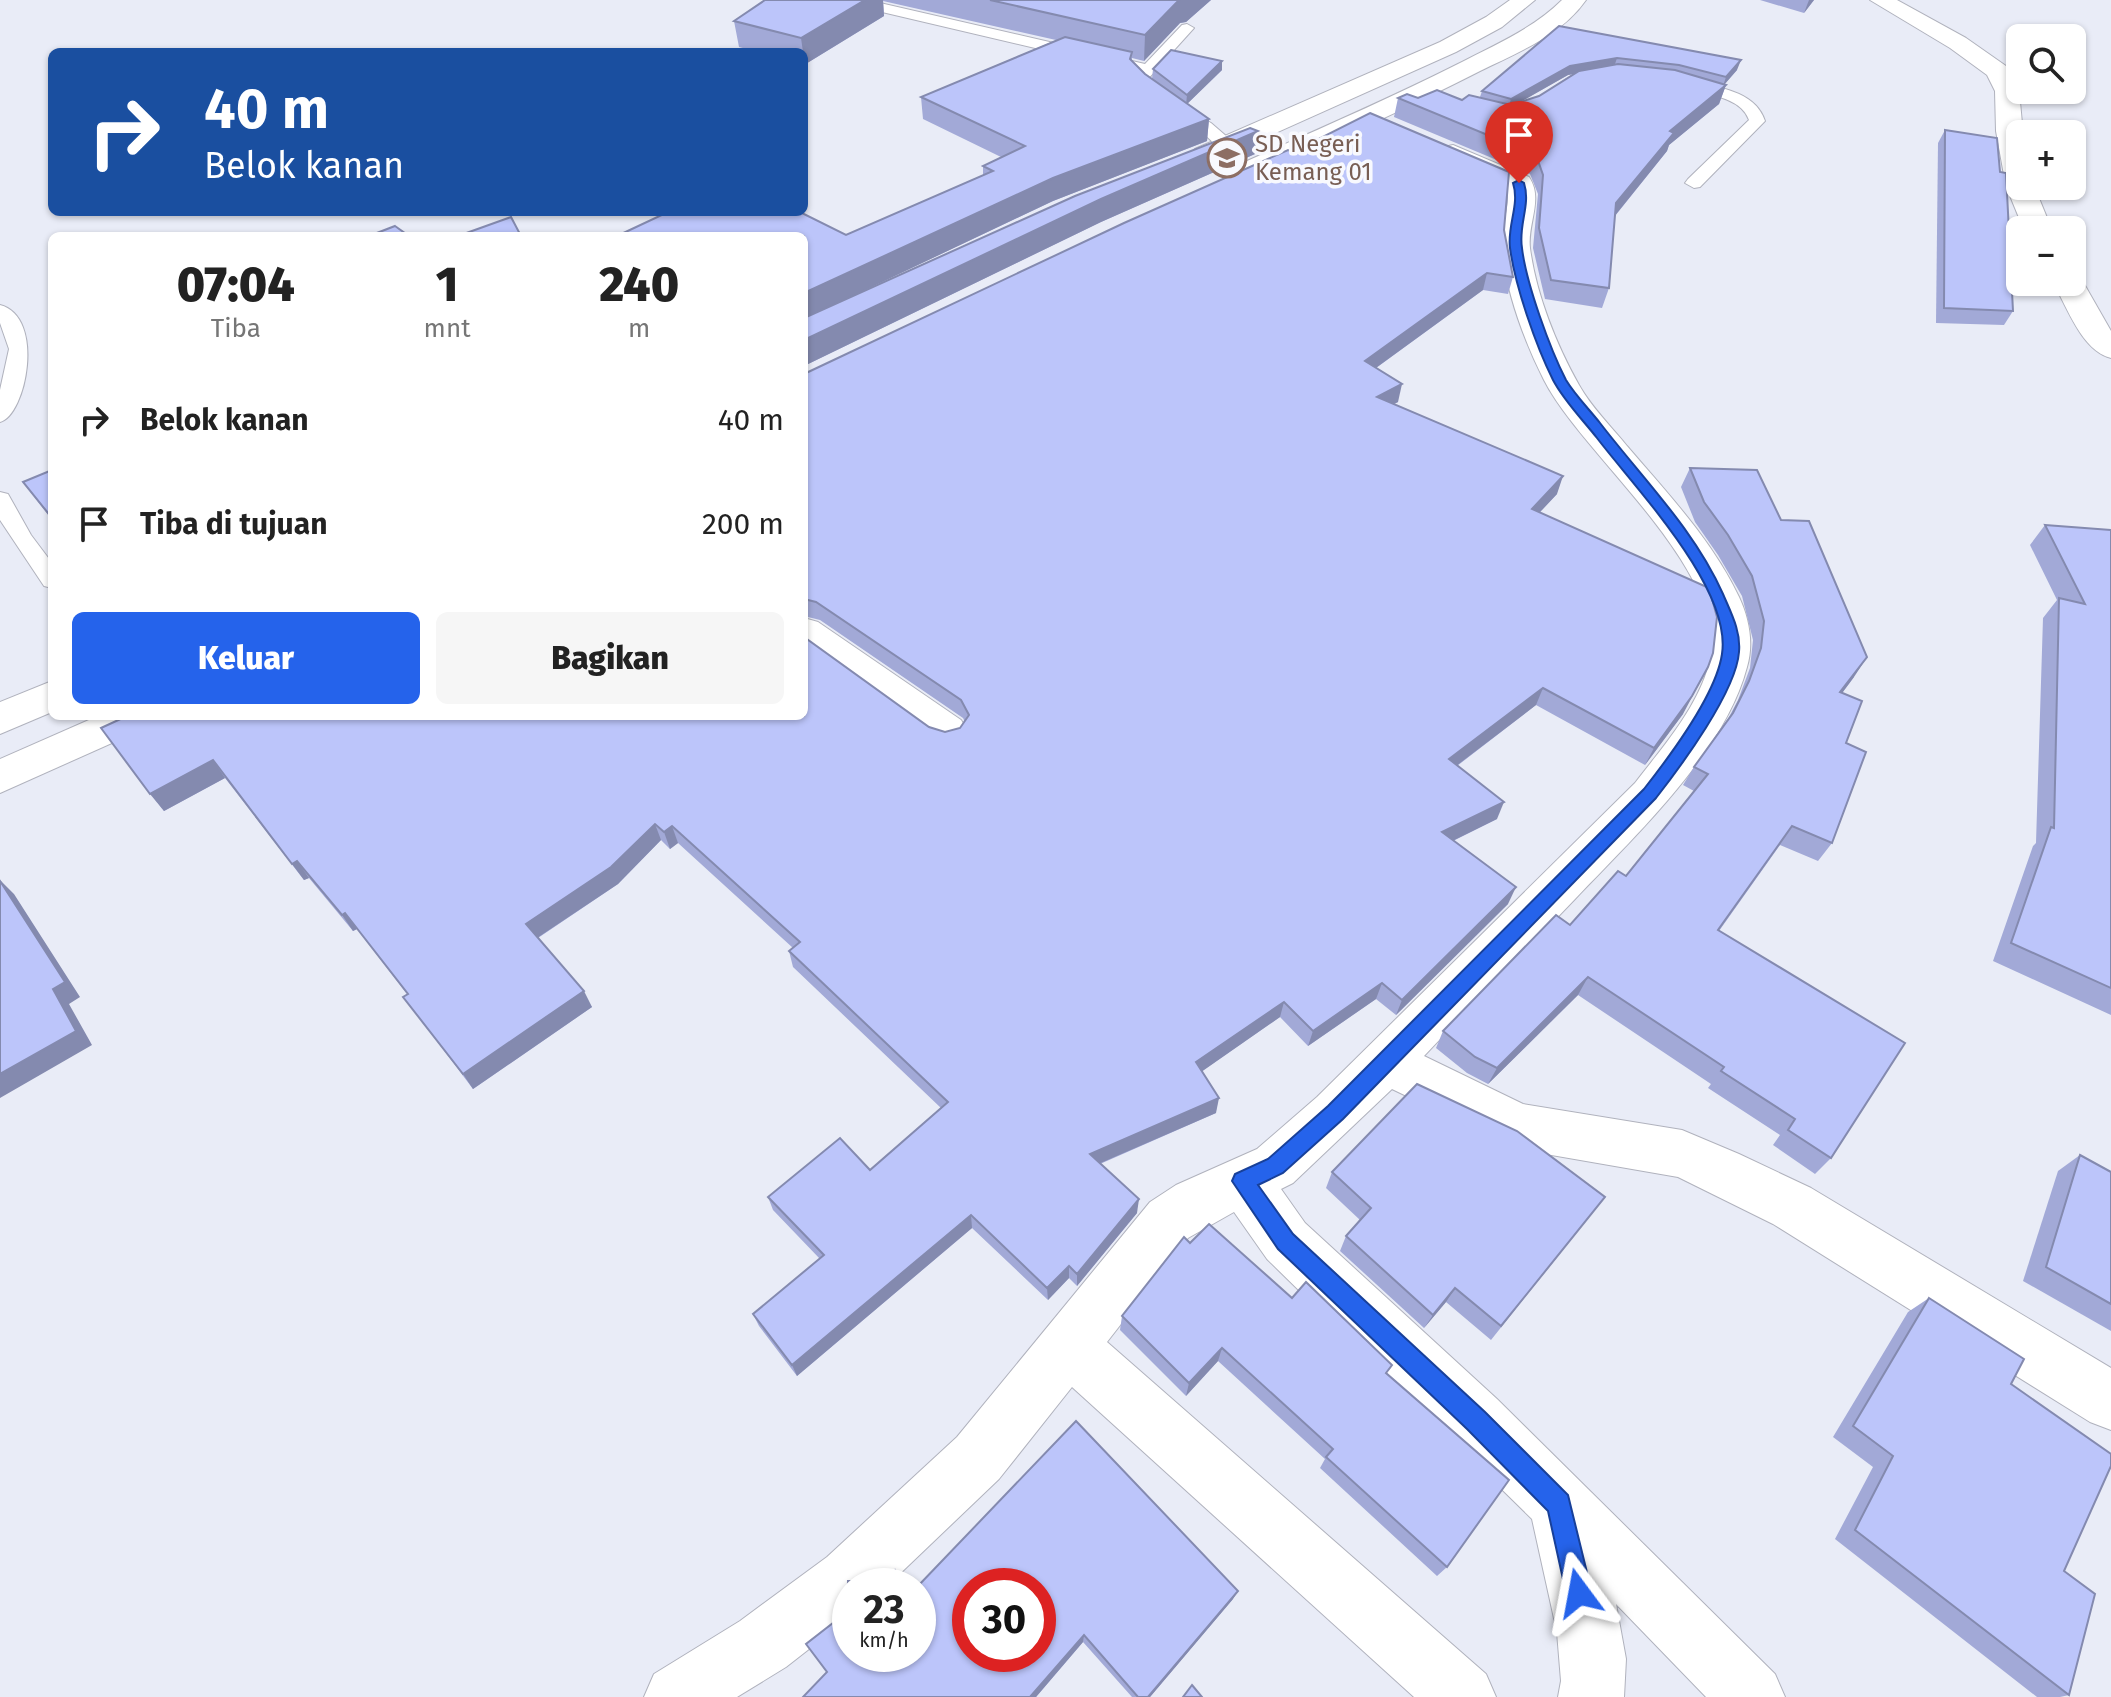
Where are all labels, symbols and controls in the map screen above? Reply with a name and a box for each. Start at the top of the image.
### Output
map controls [2006,24,2086,296]
button: search [2006,24,2086,104]
text: 40 m [204,76,329,143]
icon: right [72,80,176,184]
pin [1485,101,1553,183]
icon: arrive [1497,113,1541,157]
button: + [2006,120,2086,200]
place label: SD Negeri Kemang 01 [1255,130,1372,186]
school or university icon: SD Negeri Kemang 01 [1206,137,1248,179]
text: Belok kanan [204,144,404,188]
button: − [2006,216,2086,296]
text: 07:04 [177,256,295,314]
text: 1 [436,256,458,314]
text: 240 [599,256,679,314]
text: Tiba [211,313,261,344]
text: mnt [424,313,471,344]
text: m [628,313,650,344]
icon: right [72,398,116,442]
text: Belok kanan [140,402,309,438]
text: 40 m [718,402,784,438]
icon: arrive [72,502,116,546]
text: Tiba di tujuan [140,506,327,542]
text: 200 m [702,506,784,542]
button: Keluar [72,612,420,704]
button: Bagikan [436,612,784,704]
position arrow [1537,1551,1621,1635]
speed limit sign: 30 [952,1568,1056,1672]
text: 23 [863,1586,905,1634]
text: km/h [859,1628,909,1652]

